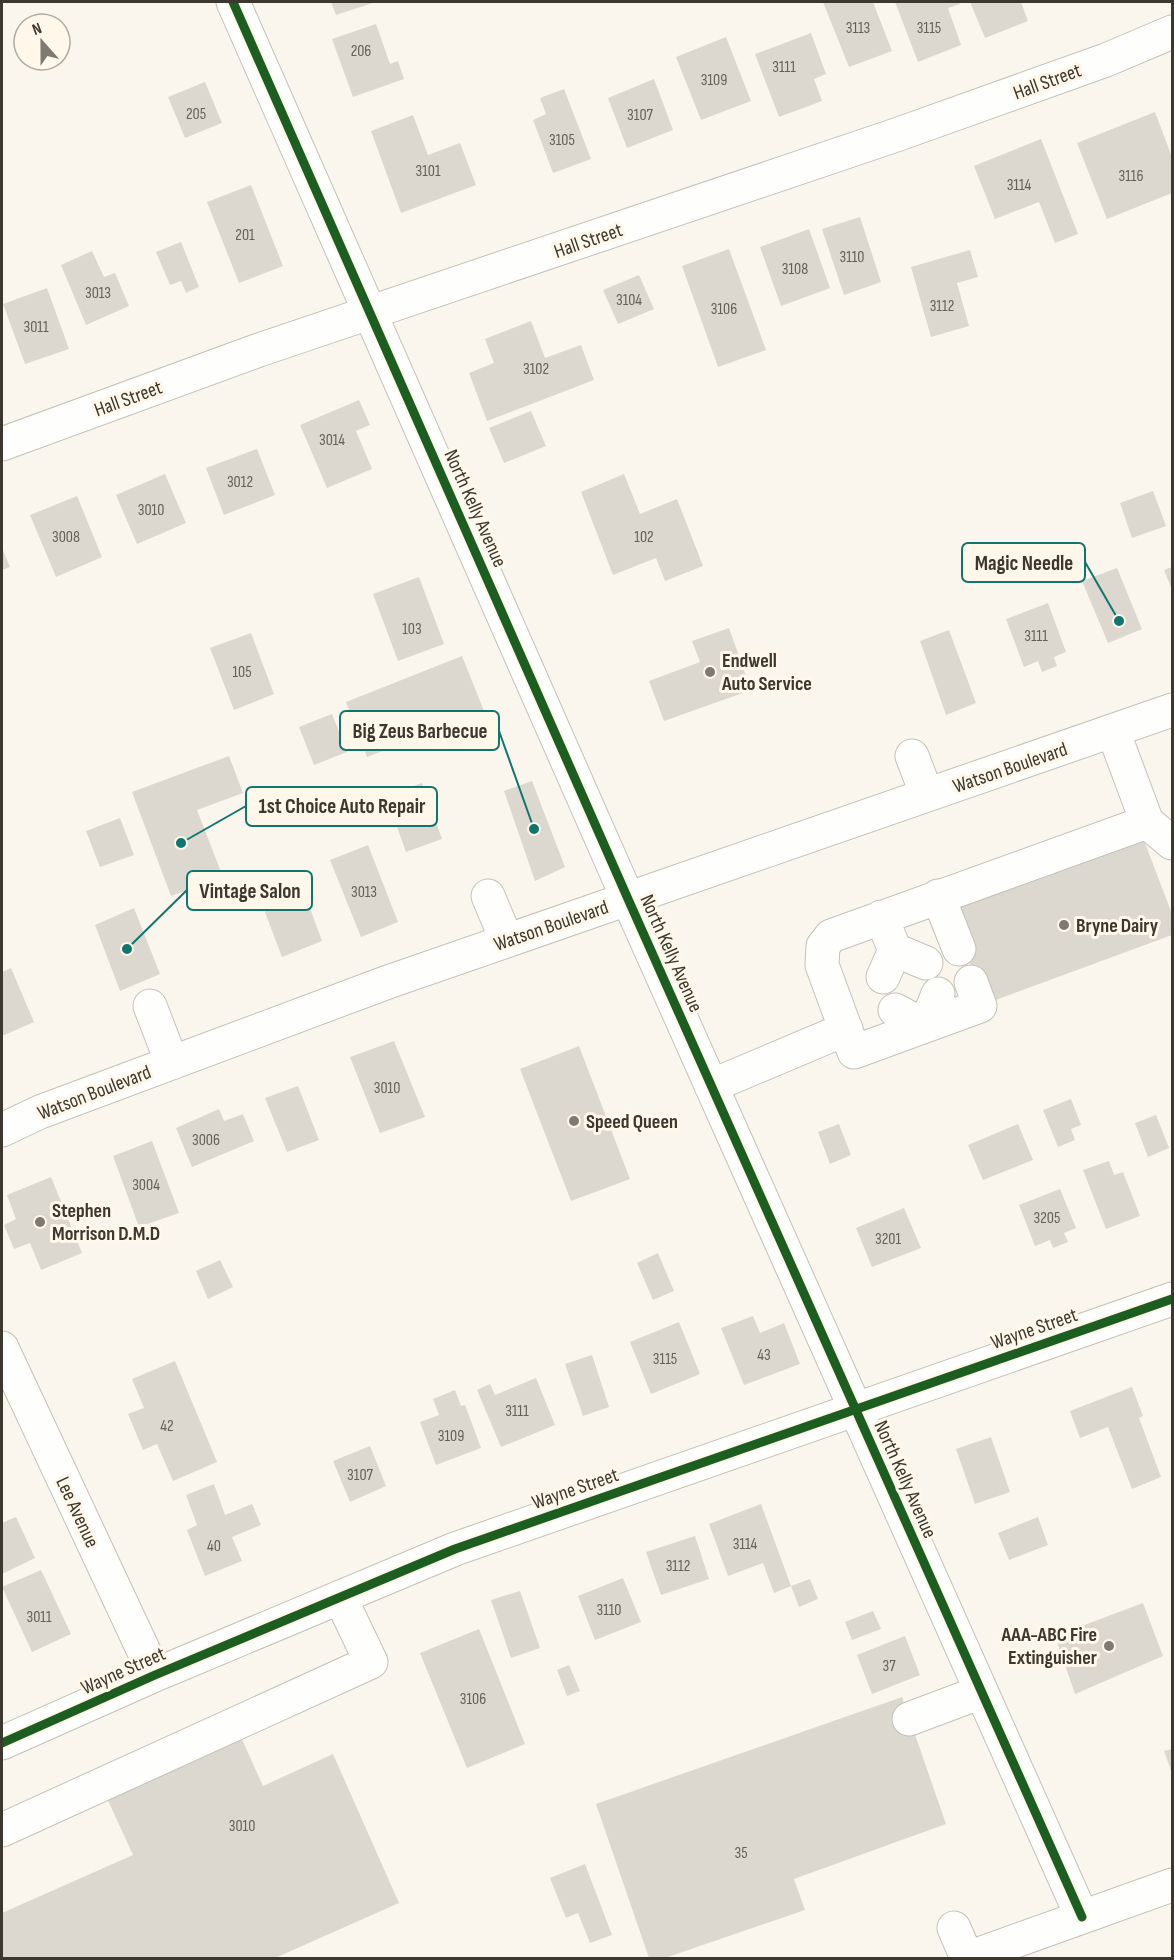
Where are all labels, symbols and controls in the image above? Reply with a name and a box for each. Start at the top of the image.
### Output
north arrow [12,12,72,72]
text: N [30,19,45,40]
house number: 3113 [846,19,870,38]
house number: 3115 [917,19,941,38]
house number: 206 [351,42,371,61]
house number: 3111 [772,58,796,77]
street label: Hall Street [1010,59,1085,105]
house number: 3109 [701,71,727,90]
house number: 205 [186,105,206,124]
house number: 3107 [627,106,654,125]
house number: 3105 [549,131,575,150]
house number: 3101 [415,162,441,181]
house number: 3116 [1119,167,1143,186]
house number: 3114 [1007,176,1032,195]
street label: Hall Street [551,218,626,264]
house number: 201 [235,226,255,245]
house number: 3110 [839,248,865,267]
house number: 3108 [782,260,808,279]
house number: 3013 [85,284,111,303]
house number: 3104 [616,291,642,310]
house number: 3112 [930,297,954,316]
house number: 3106 [711,300,737,319]
house number: 3011 [23,318,49,337]
house number: 3102 [523,360,549,379]
street label: Hall Street [91,376,166,422]
house number: 3014 [319,431,345,450]
street label: North Kelly Avenue [438,446,512,571]
house number: 3012 [227,473,253,492]
house number: 3010 [138,501,164,520]
house number: 3008 [52,528,80,547]
house number: 102 [634,528,654,547]
callout: Magic Needle [962,543,1085,582]
text: Magic Needle [975,551,1073,576]
house number: 103 [402,620,422,639]
house number: 3111 [1024,627,1048,646]
place label: Endwell Auto Service [721,649,812,696]
house number: 105 [232,663,252,682]
marker: Endwell Auto Service [703,665,717,679]
callout: Big Zeus Barbecue [340,711,499,750]
text: Big Zeus Barbecue [352,719,488,744]
street label: Watson Boulevard [950,737,1071,799]
callout: 1st Choice Auto Repair [246,787,437,826]
text: 1st Choice Auto Repair [259,794,426,819]
callout: Vintage Salon [187,871,312,910]
text: Vintage Salon [199,879,301,904]
house number: 3013 [351,883,377,902]
street label: North Kelly Avenue [634,891,708,1016]
street label: Watson Boulevard [491,895,612,957]
place label: Bryne Dairy [1076,914,1159,938]
marker: Bryne Dairy [1057,918,1071,932]
street label: Watson Boulevard [34,1060,154,1126]
house number: 3010 [374,1079,400,1098]
place label: Speed Queen [586,1110,678,1134]
marker: Speed Queen [567,1114,581,1128]
house number: 3006 [192,1131,220,1150]
house number: 3004 [132,1176,160,1195]
place label: Stephen Morrison D.M.D [52,1199,160,1246]
house number: 3205 [1034,1209,1060,1228]
marker: Stephen Morrison D.M.D [33,1215,47,1229]
house number: 3201 [875,1230,901,1249]
street label: Wayne Street [988,1303,1081,1355]
house number: 43 [757,1346,771,1365]
house number: 3115 [653,1350,677,1369]
house number: 3111 [505,1402,529,1421]
house number: 42 [160,1417,174,1436]
street label: North Kelly Avenue [868,1417,942,1542]
house number: 3109 [438,1427,464,1446]
street label: Wayne Street [529,1463,622,1515]
house number: 3107 [347,1466,374,1485]
street label: Lee Avenue [50,1473,104,1552]
house number: 3114 [733,1535,758,1554]
house number: 40 [207,1537,221,1556]
house number: 3112 [666,1557,690,1576]
house number: 3110 [596,1601,622,1620]
house number: 3011 [26,1608,52,1627]
place label: AAA-ABC Fire Extinguisher [1000,1623,1097,1670]
marker: AAA-ABC Fire Extinguisher [1102,1639,1116,1653]
street label: Wayne Street [78,1642,169,1700]
house number: 37 [882,1657,896,1676]
house number: 3106 [460,1690,486,1709]
house number: 3010 [229,1817,255,1836]
house number: 35 [734,1844,748,1863]

